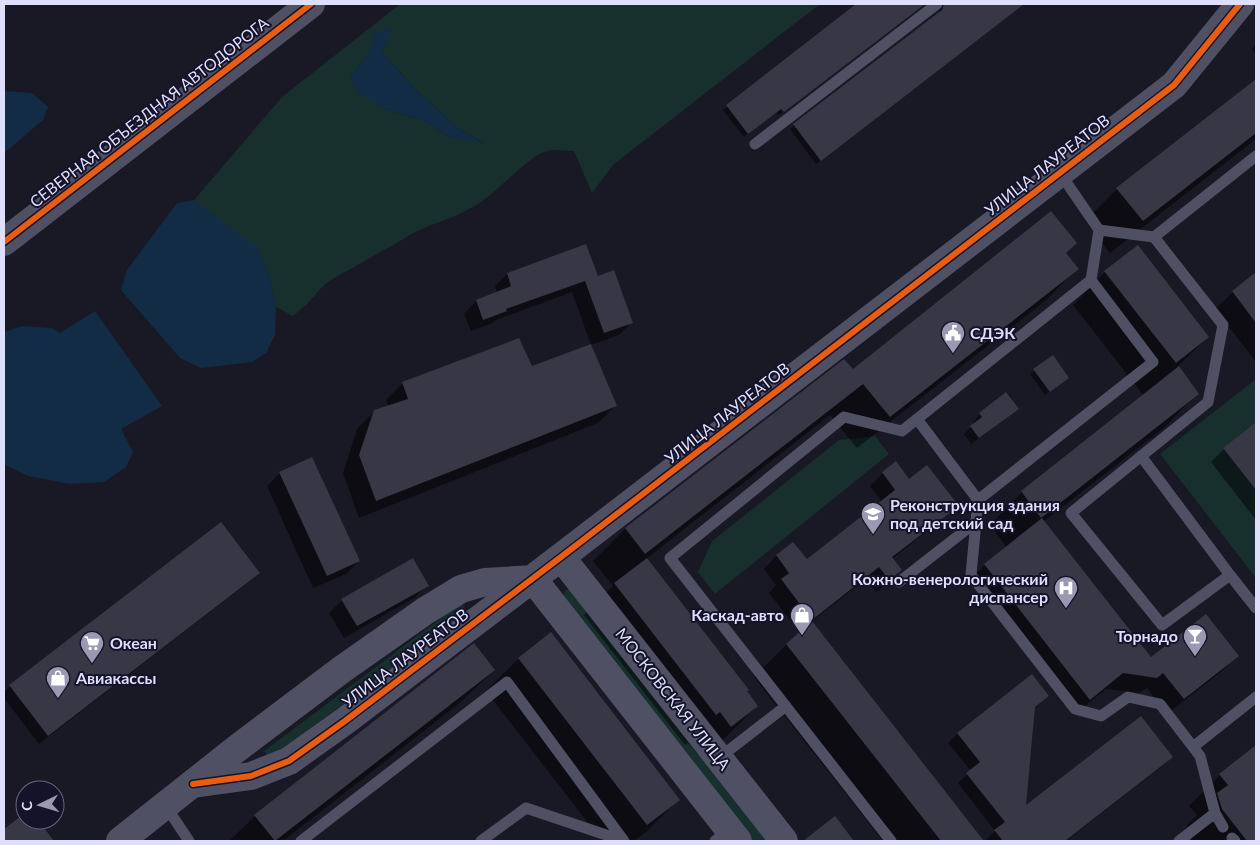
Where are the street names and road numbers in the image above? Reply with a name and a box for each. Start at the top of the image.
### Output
street label: СЕВЕРНАЯ ОБЪЕЗДНАЯ АВТОДОРОГА [26,12,272,211]
street label: УЛИЦА ЛАУРЕАТОВ [981,110,1113,219]
street label: УЛИЦА ЛАУРЕАТОВ [661,358,793,467]
street label: УЛИЦА ЛАУРЕАТОВ [338,604,471,711]
street label: МОСКОВСКАЯ УЛИЦА [612,624,735,774]

